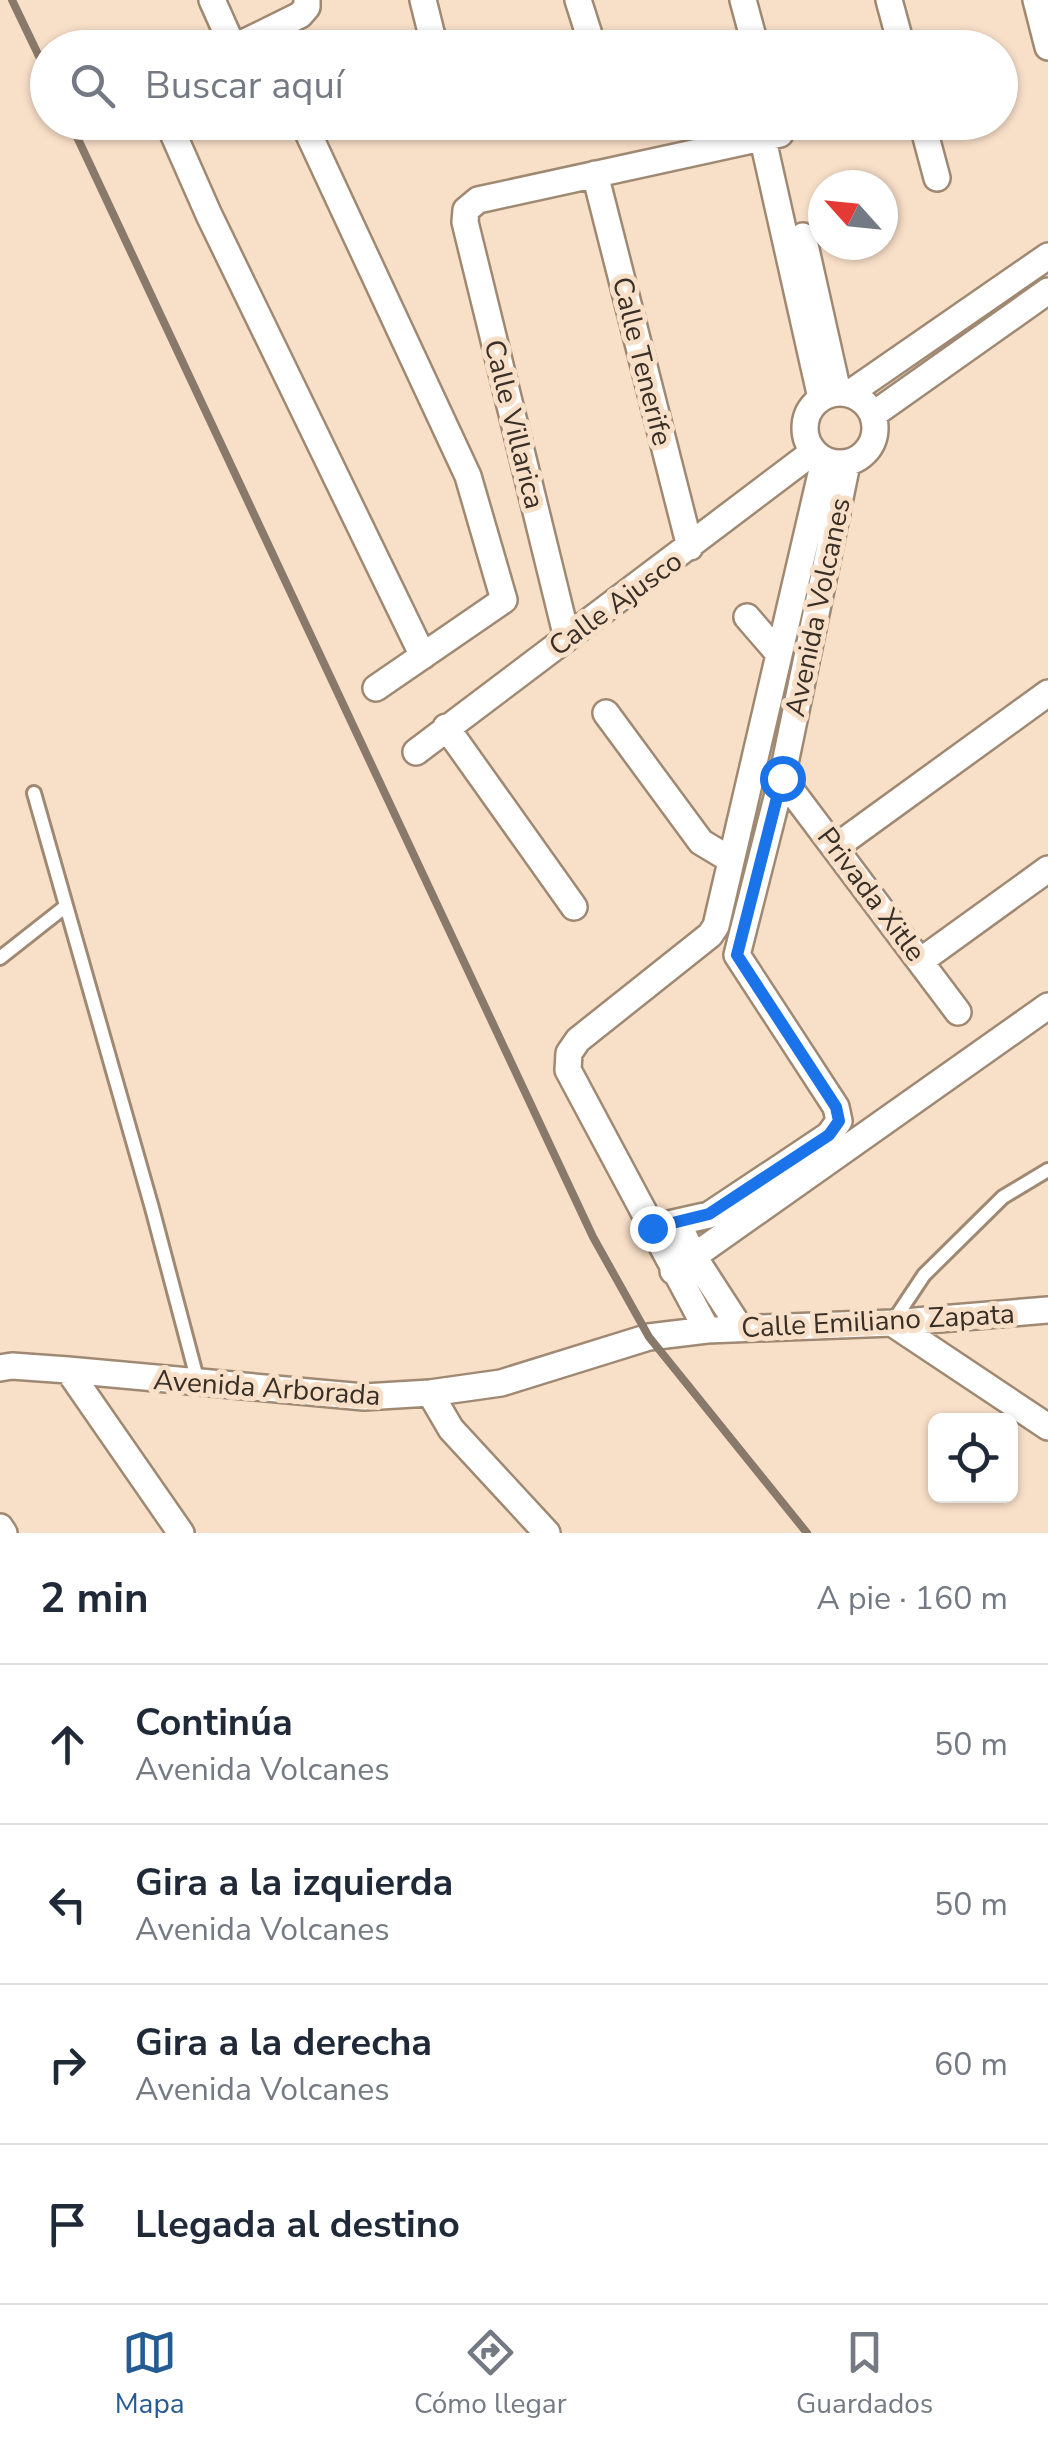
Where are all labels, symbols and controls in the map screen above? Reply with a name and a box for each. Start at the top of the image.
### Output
search box [30,30,1018,140]
icon: search [65,58,120,113]
text: Buscar aquí [145,60,344,111]
north arrow [808,170,898,260]
street label: Calle Tenerife [603,273,681,450]
street label: Calle Villarica [475,336,553,513]
street label: Avenida Volcanes [776,494,860,720]
street label: Calle Ajusco [541,543,690,665]
route start [760,756,806,802]
street label: Privada Xitle [808,820,934,969]
route end [630,1206,676,1252]
street label: Calle Emiliano Zapata [740,1295,1016,1347]
street label: Avenida Arborada [152,1361,382,1415]
map controls [928,1413,1018,1503]
button: locate [928,1413,1018,1503]
text: 2 min [40,1570,149,1627]
text: A pie · 160 m [816,1577,1008,1620]
text: Continúa [135,1697,293,1748]
icon: ahead [40,1717,95,1772]
text: 50 m [934,1723,1008,1766]
text: Avenida Volcanes [135,1748,390,1791]
text: Gira a la izquierda [135,1857,453,1908]
icon: left [40,1877,95,1932]
text: 50 m [934,1883,1008,1926]
text: Avenida Volcanes [135,1908,390,1951]
text: Gira a la derecha [135,2017,432,2068]
icon: right [40,2037,95,2092]
text: 60 m [934,2043,1008,2086]
text: Avenida Volcanes [135,2068,390,2111]
icon: arrive [40,2197,95,2252]
text: Llegada al destino [135,2199,460,2250]
tab: Mapa [115,2325,185,2423]
tab: Cómo llegar [414,2325,567,2423]
tab: Guardados [796,2325,933,2423]

